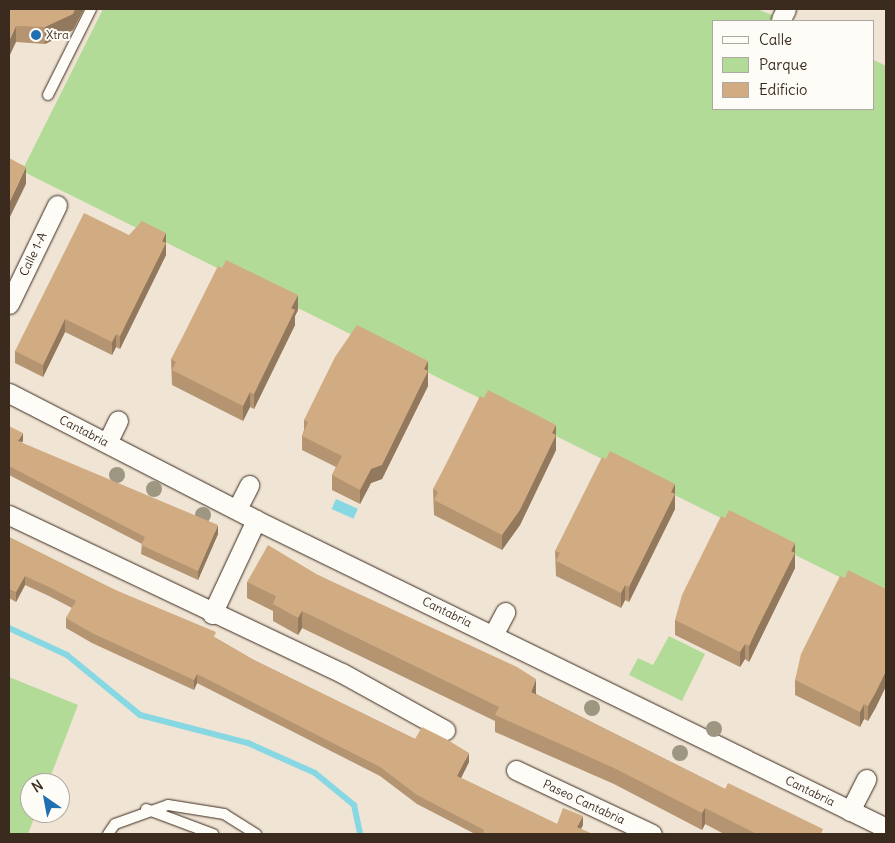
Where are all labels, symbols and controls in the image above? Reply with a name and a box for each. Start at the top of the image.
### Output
legend [712,20,875,110]
place label: Xtra [46,28,69,42]
marker: Xtra [30,29,42,41]
text: Calle [759,30,792,49]
text: Parque [759,55,807,74]
text: Edificio [759,80,807,99]
street label: Calle 1-A [16,230,50,278]
street label: Cantabria [57,412,111,450]
street label: Cantabria [420,594,474,630]
north arrow [20,773,70,823]
street label: Cantabria [783,773,837,809]
text: N [28,776,46,796]
street label: Paseo Cantabria [541,777,627,827]

